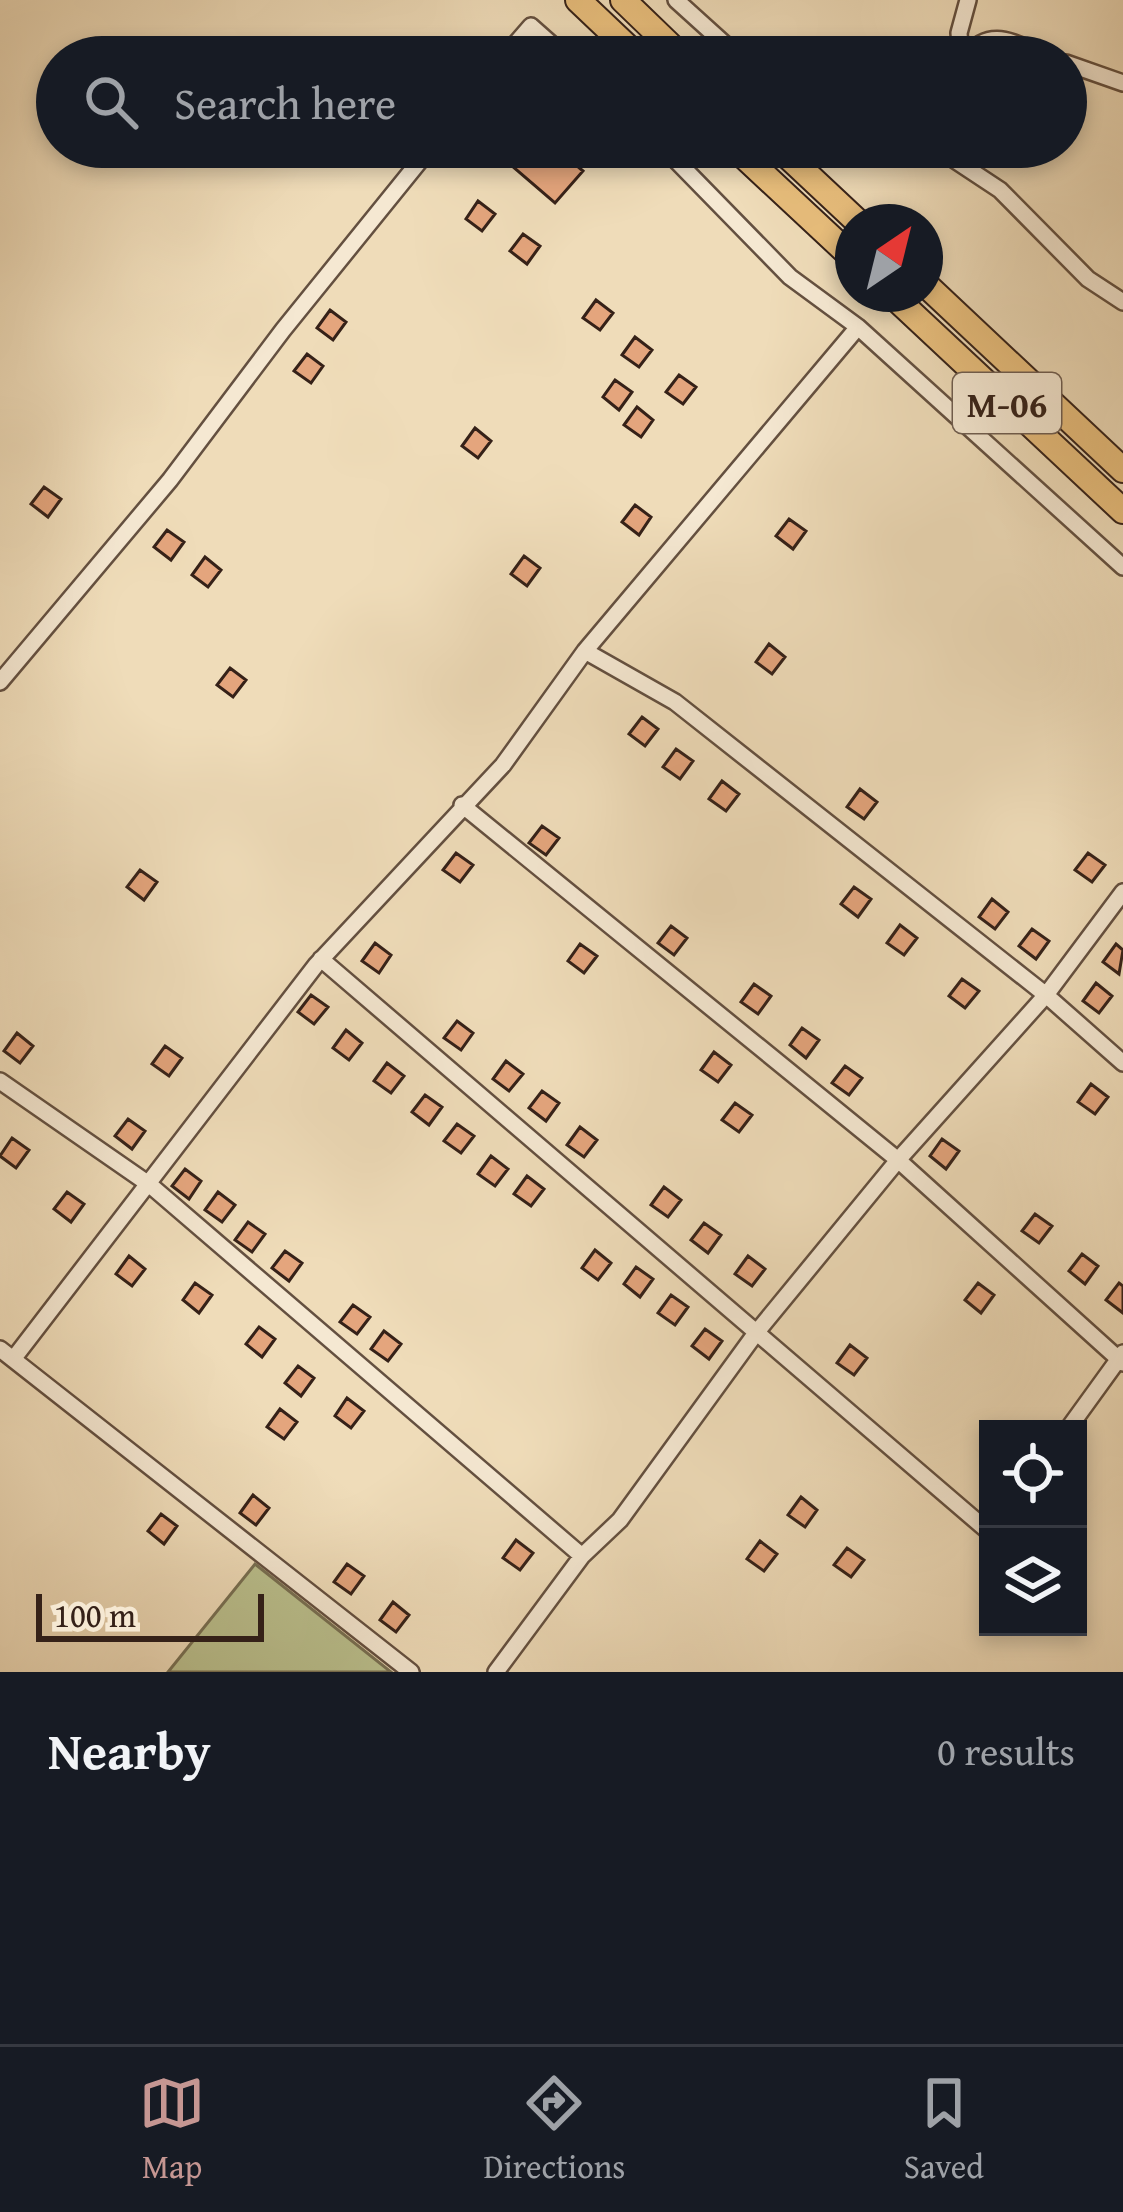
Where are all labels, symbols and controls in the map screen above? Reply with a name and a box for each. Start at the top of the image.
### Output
search box [36,36,1087,168]
icon: search [78,69,144,135]
text: Search here [174,70,396,135]
north arrow [835,204,943,312]
road number: М-06 [953,373,1061,433]
map controls [979,1420,1087,1636]
button: locate [979,1420,1087,1528]
button: layers [979,1528,1087,1636]
scale bar [36,1588,264,1641]
text: 100 m [54,1591,136,1639]
text: Nearby [48,1713,211,1788]
text: 0 results [937,1722,1075,1779]
tab: Map [139,2070,205,2190]
tab: Directions [484,2070,625,2190]
tab: Saved [904,2070,984,2190]

